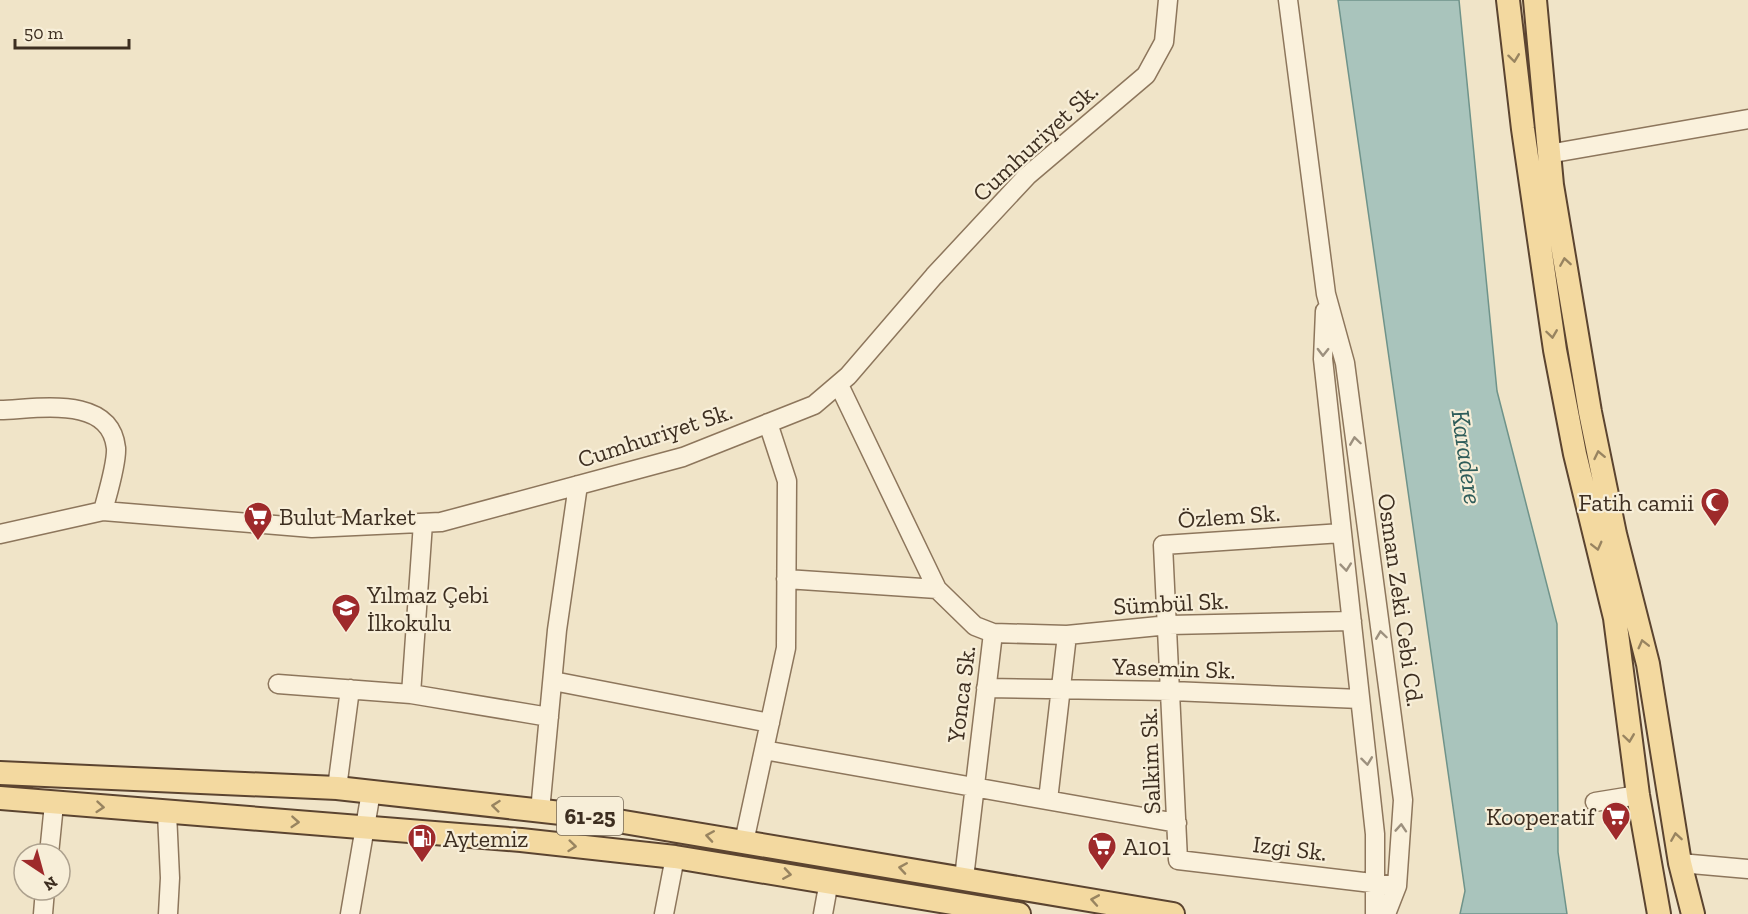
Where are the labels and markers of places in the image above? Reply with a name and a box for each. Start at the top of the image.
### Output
mosque icon: Fatih camii [1699,486,1731,528]
place label: Fatih camii [1578,488,1694,517]
supermarket icon: Bulut Market [242,500,274,542]
place label: Bulut Market [279,502,416,531]
place label: Yılmaz Çebi İlkokulu [366,580,489,637]
school or university icon: Yılmaz Çebi İlkokulu [330,592,362,634]
supermarket icon: Kooperatif [1600,800,1632,842]
place label: Kooperatif [1486,802,1597,831]
fuel station icon: Aytemiz [406,822,438,864]
place label: Aytemiz [443,824,529,853]
supermarket icon: A101 [1086,830,1118,872]
place label: A101 [1123,832,1171,861]

